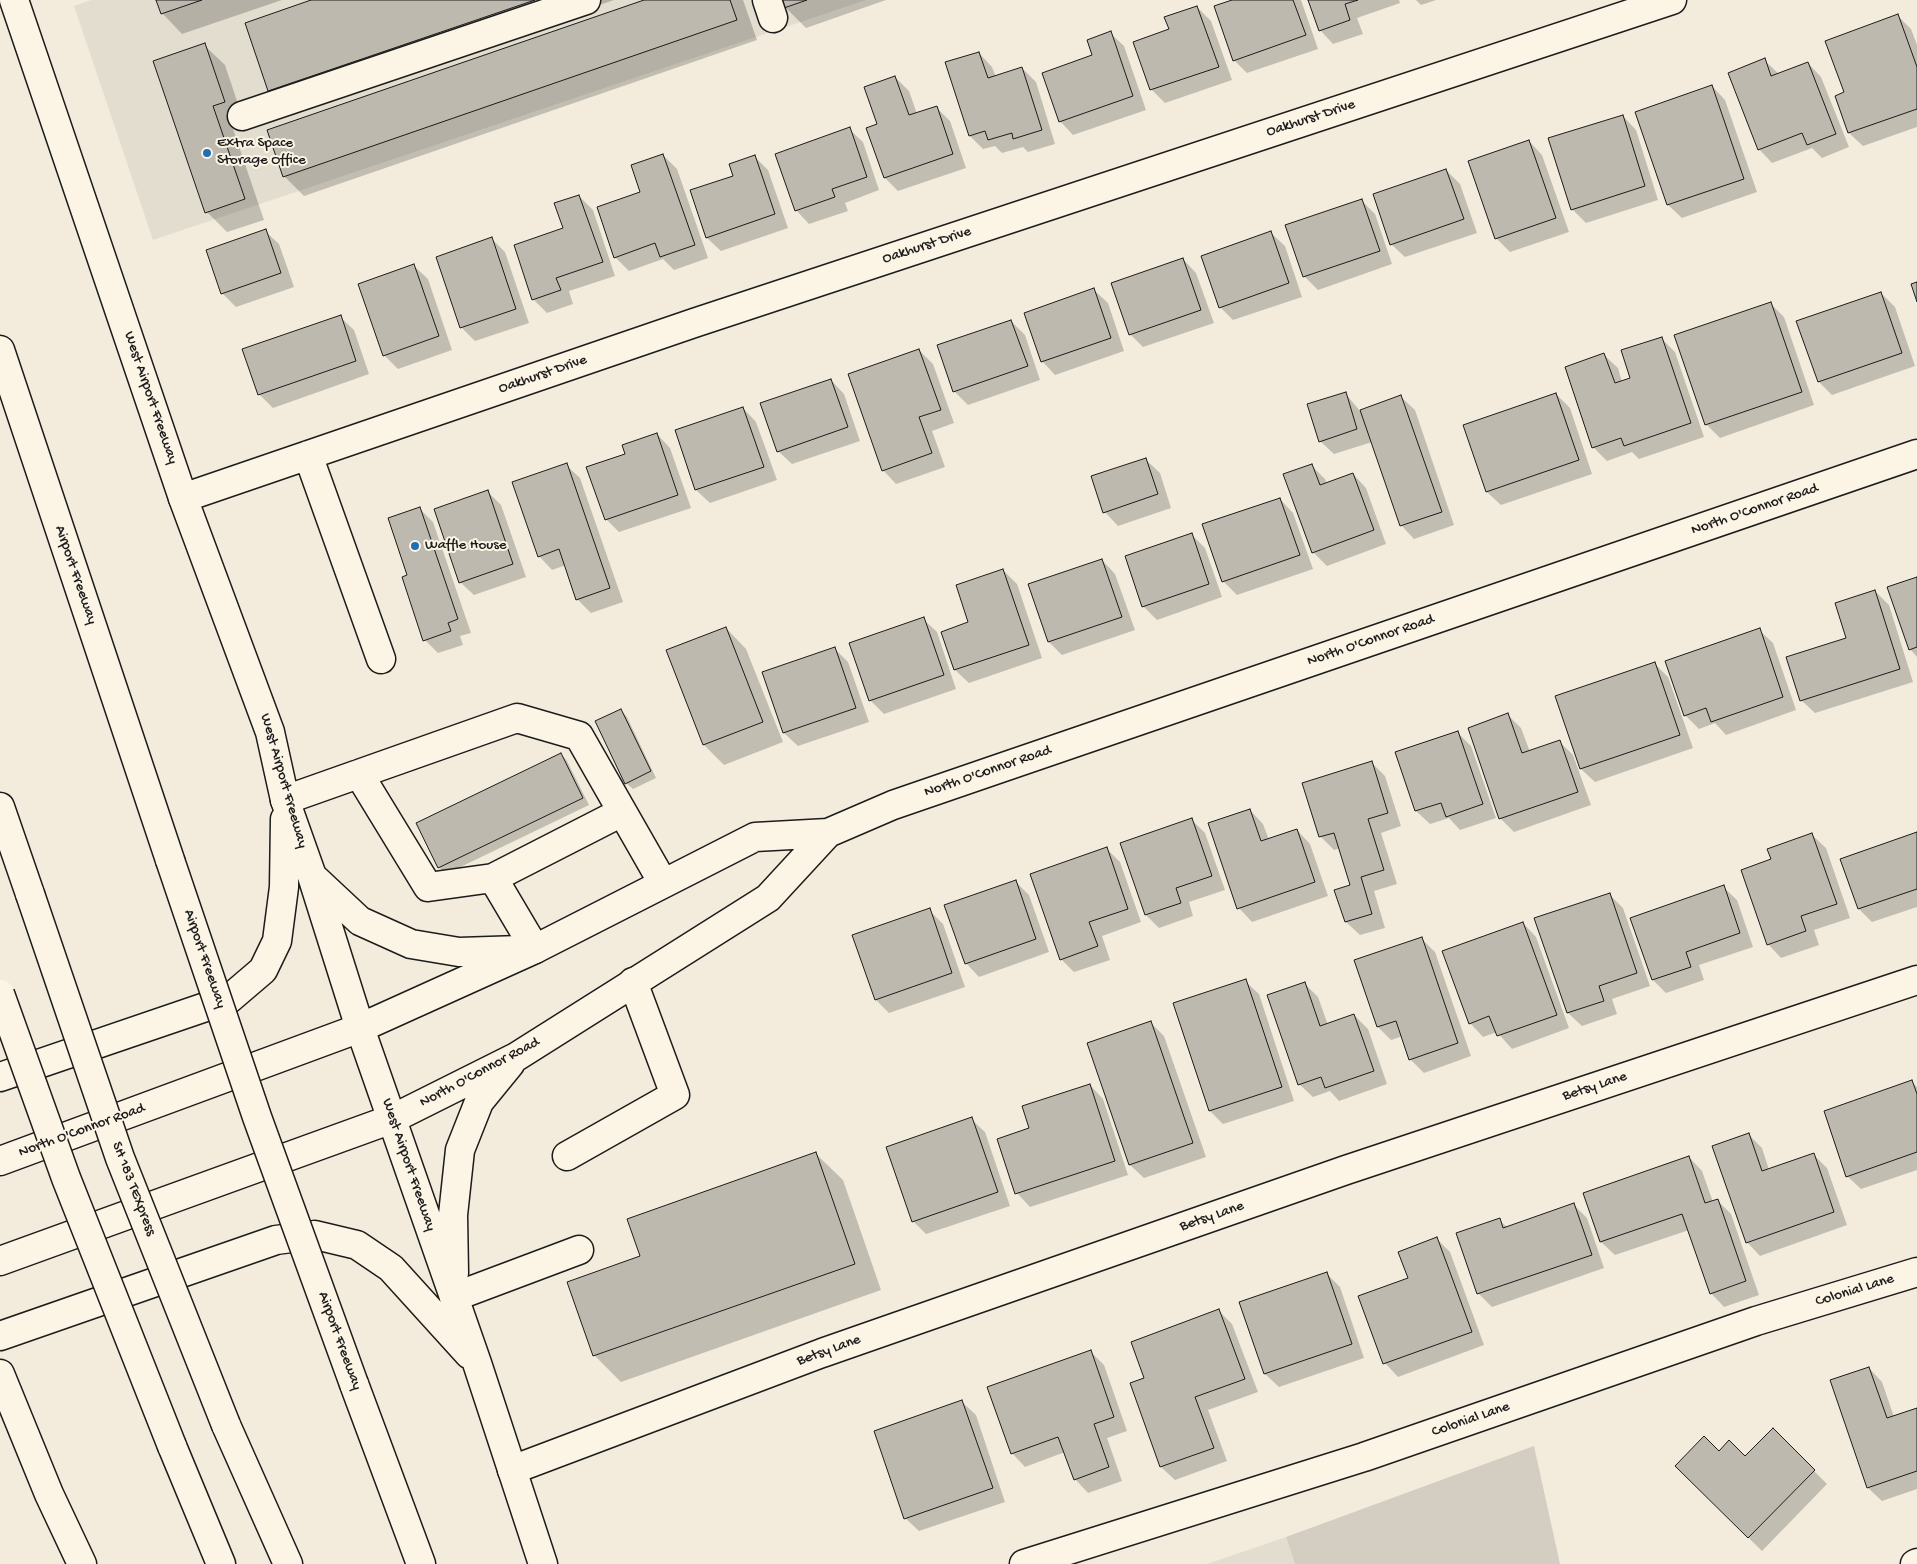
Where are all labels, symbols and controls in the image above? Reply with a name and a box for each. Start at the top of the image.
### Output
street label: Oakhurst Drive [1264,96,1358,142]
place label: Extra Space Storage Office [217,135,306,170]
marker: Extra Space Storage Office [201,147,213,159]
street label: Oakhurst Drive [880,223,974,269]
street label: West Airport Freeway [119,329,181,467]
street label: Oakhurst Drive [496,351,590,399]
street label: North O'Connor Road [1689,480,1821,540]
street label: Airport Freeway [50,523,100,627]
place label: Waffle House [425,537,507,555]
marker: Waffle House [409,540,421,552]
street label: North O'Connor Road [1305,611,1437,671]
street label: West Airport Freeway [255,712,311,850]
street label: North O'Connor Road [922,742,1054,802]
street label: Airport Freeway [179,907,229,1011]
street label: North O'Connor Road [417,1034,543,1112]
street label: Betsy Lane [1561,1068,1629,1106]
street label: West Airport Freeway [377,1096,439,1234]
street label: North O'Connor Road [16,1100,148,1162]
street label: SH 183 TEXpress [107,1139,159,1239]
street label: Betsy Lane [1178,1198,1246,1236]
street label: Colonial Lane [1814,1271,1896,1311]
street label: Airport Freeway [313,1289,365,1393]
street label: Betsy Lane [795,1331,863,1371]
street label: Colonial Lane [1430,1398,1512,1442]

